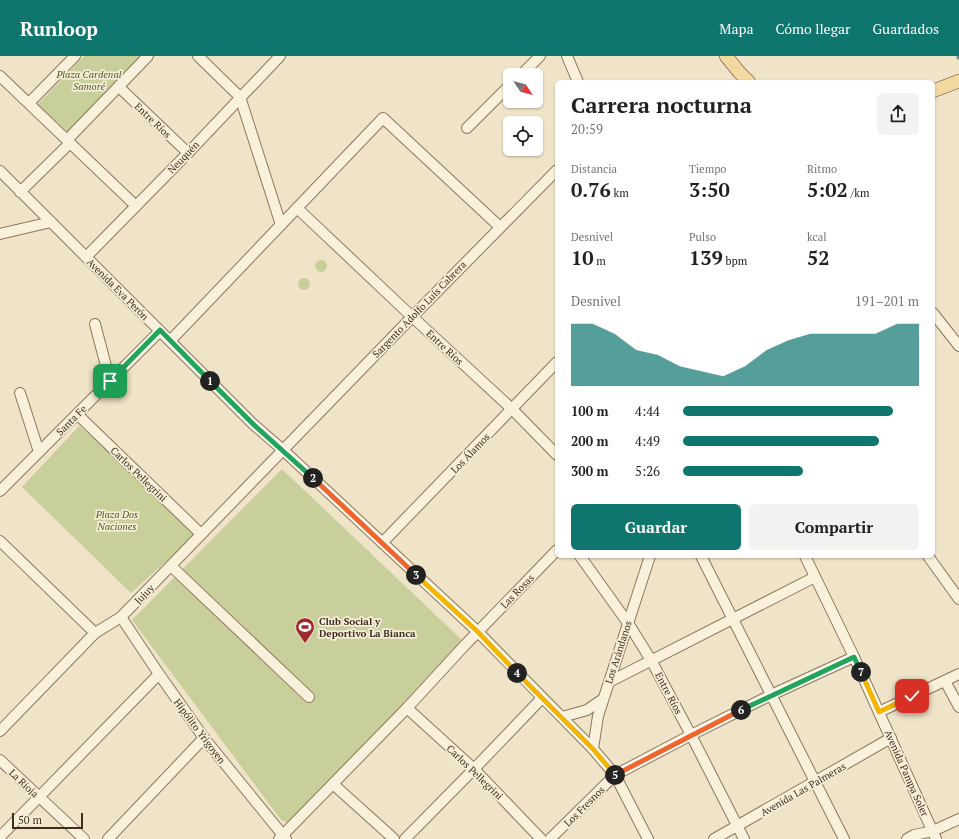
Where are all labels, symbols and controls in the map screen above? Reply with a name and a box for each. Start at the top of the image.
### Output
text: Runloop [20,16,98,41]
text: Mapa [719,19,754,38]
text: Cómo llegar [776,19,850,38]
text: Guardados [872,19,939,38]
park label: Plaza Cardenal Samoré [55,68,122,93]
north arrow [503,68,543,108]
map controls [503,68,543,156]
text: Carrera nocturna [571,90,752,119]
button: share [877,93,919,135]
street label: Entre Ríos [132,100,174,141]
button: locate [503,116,543,156]
text: 20:59 [571,120,603,138]
street label: Neuquén [165,138,202,176]
text: Distancia [571,162,617,176]
text: Tiempo [689,162,726,176]
text: Ritmo [807,162,837,176]
text: 0.76 [571,176,611,203]
text: 3:50 [689,176,730,203]
text: 5:02 [807,176,848,203]
text: km [611,186,629,200]
text: /km [848,186,869,200]
text: Desnivel [571,230,613,244]
text: Pulso [689,230,716,244]
text: kcal [807,230,827,244]
text: 10 [571,244,594,271]
text: 139 [689,244,723,271]
text: 52 [807,244,830,271]
text: m [594,254,606,268]
text: bpm [723,254,747,268]
street label: Avenida Eva Perón [84,256,151,323]
street label: Sargento Adolfo Luis Cabrera [370,258,469,361]
text: Desnivel [571,292,621,310]
text: 191–201 m [855,292,919,310]
street label: Entre Ríos [423,327,466,368]
pin [93,364,127,398]
icon: arrive [99,370,121,392]
pin: 1 [200,371,220,391]
text: 1 [207,374,213,388]
street label: Santa Fe [53,402,89,438]
text: 100 m [571,402,609,420]
text: 4:44 [635,402,660,420]
street label: Los Álamos [448,430,493,476]
text: 200 m [571,432,609,450]
text: 4:49 [635,432,660,450]
street label: Carlos Pellegrini [108,444,170,505]
text: 300 m [571,462,609,480]
text: 5:26 [635,462,660,480]
pin: 2 [303,468,323,488]
text: 2 [310,471,316,485]
button: Guardar [571,504,741,550]
button: Compartir [749,504,919,550]
park label: Plaza Dos Naciones [95,508,138,533]
pin: 3 [406,565,426,585]
text: 3 [413,568,419,582]
street label: Las Rosas [498,571,537,611]
street label: Jujuy [132,581,158,607]
place label: Club Social y Deportivo La Bianca [319,615,416,640]
sports icon: Club Social y Deportivo La Bianca [294,616,316,644]
street label: Los Arándanos [602,619,635,685]
pin: 7 [851,662,871,682]
pin: 4 [507,663,527,683]
text: 7 [858,665,864,679]
text: 4 [514,666,520,680]
street label: Entre Ríos [652,670,685,717]
pin [895,679,929,713]
icon: check [901,685,923,707]
street label: Hipólito Yrigoyen [171,696,228,766]
pin: 6 [731,700,751,720]
text: 6 [738,703,744,717]
street label: Avenida Pampa Soler [882,728,932,819]
street label: Carlos Pellegrini [444,742,506,803]
street label: Avenida Las Palmeras [758,760,848,819]
pin: 5 [605,765,625,785]
street label: La Rioja [6,766,41,800]
text: 5 [612,768,618,782]
street label: Los Fresnos [561,783,607,829]
scale bar [12,811,83,830]
text: 50 m [18,813,42,827]

